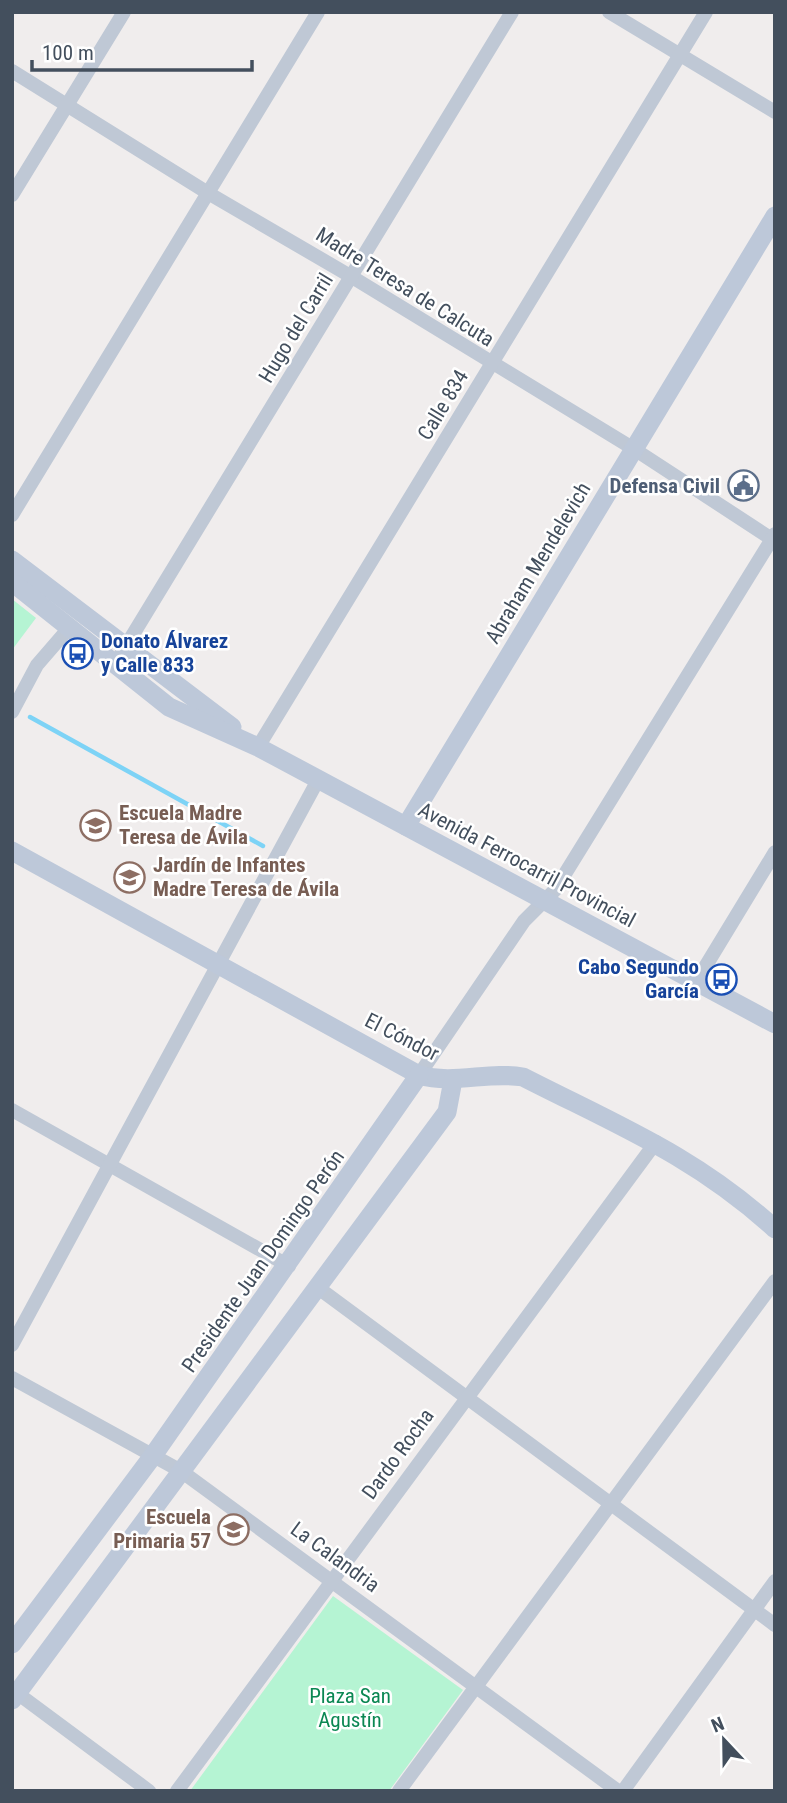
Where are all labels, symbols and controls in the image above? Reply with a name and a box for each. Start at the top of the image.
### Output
scale bar [32,28,252,72]
text: 100 m [42,41,94,65]
street label: Madre Teresa de Calcuta [312,222,498,352]
street label: Hugo del Carril [254,269,338,387]
street label: Calle 834 [413,366,473,444]
public building icon: Defensa Civil [726,469,760,503]
place label: Defensa Civil [610,474,720,498]
street label: Abraham Mendelevich [480,478,596,648]
place label: Donato Álvarez y Calle 833 [101,629,228,677]
bus stop icon: Donato Álvarez y Calle 833 [61,636,95,670]
street label: Avenida Ferrocarril Provincial [415,798,639,932]
place label: Escuela Madre Teresa de Ávila [119,801,248,849]
school or university icon: Escuela Madre Teresa de Ávila [79,808,113,842]
place label: Jardín de Infantes Madre Teresa de Ávila [153,853,339,901]
school or university icon: Jardín de Infantes Madre Teresa de Ávila [113,860,147,894]
place label: Cabo Segundo García [578,955,699,1003]
bus stop icon: Cabo Segundo García [705,962,739,996]
street label: El Cóndor [361,1008,443,1066]
street label: Presidente Juan Domingo Perón [177,1145,349,1377]
street label: Dardo Rocha [357,1404,439,1504]
place label: Escuela Primaria 57 [113,1505,211,1553]
school or university icon: Escuela Primaria 57 [217,1512,251,1546]
street label: La Calandria [286,1517,384,1597]
park label: Plaza San Agustín [309,1684,391,1732]
north arrow [689,1705,759,1775]
text: N [708,1712,728,1738]

